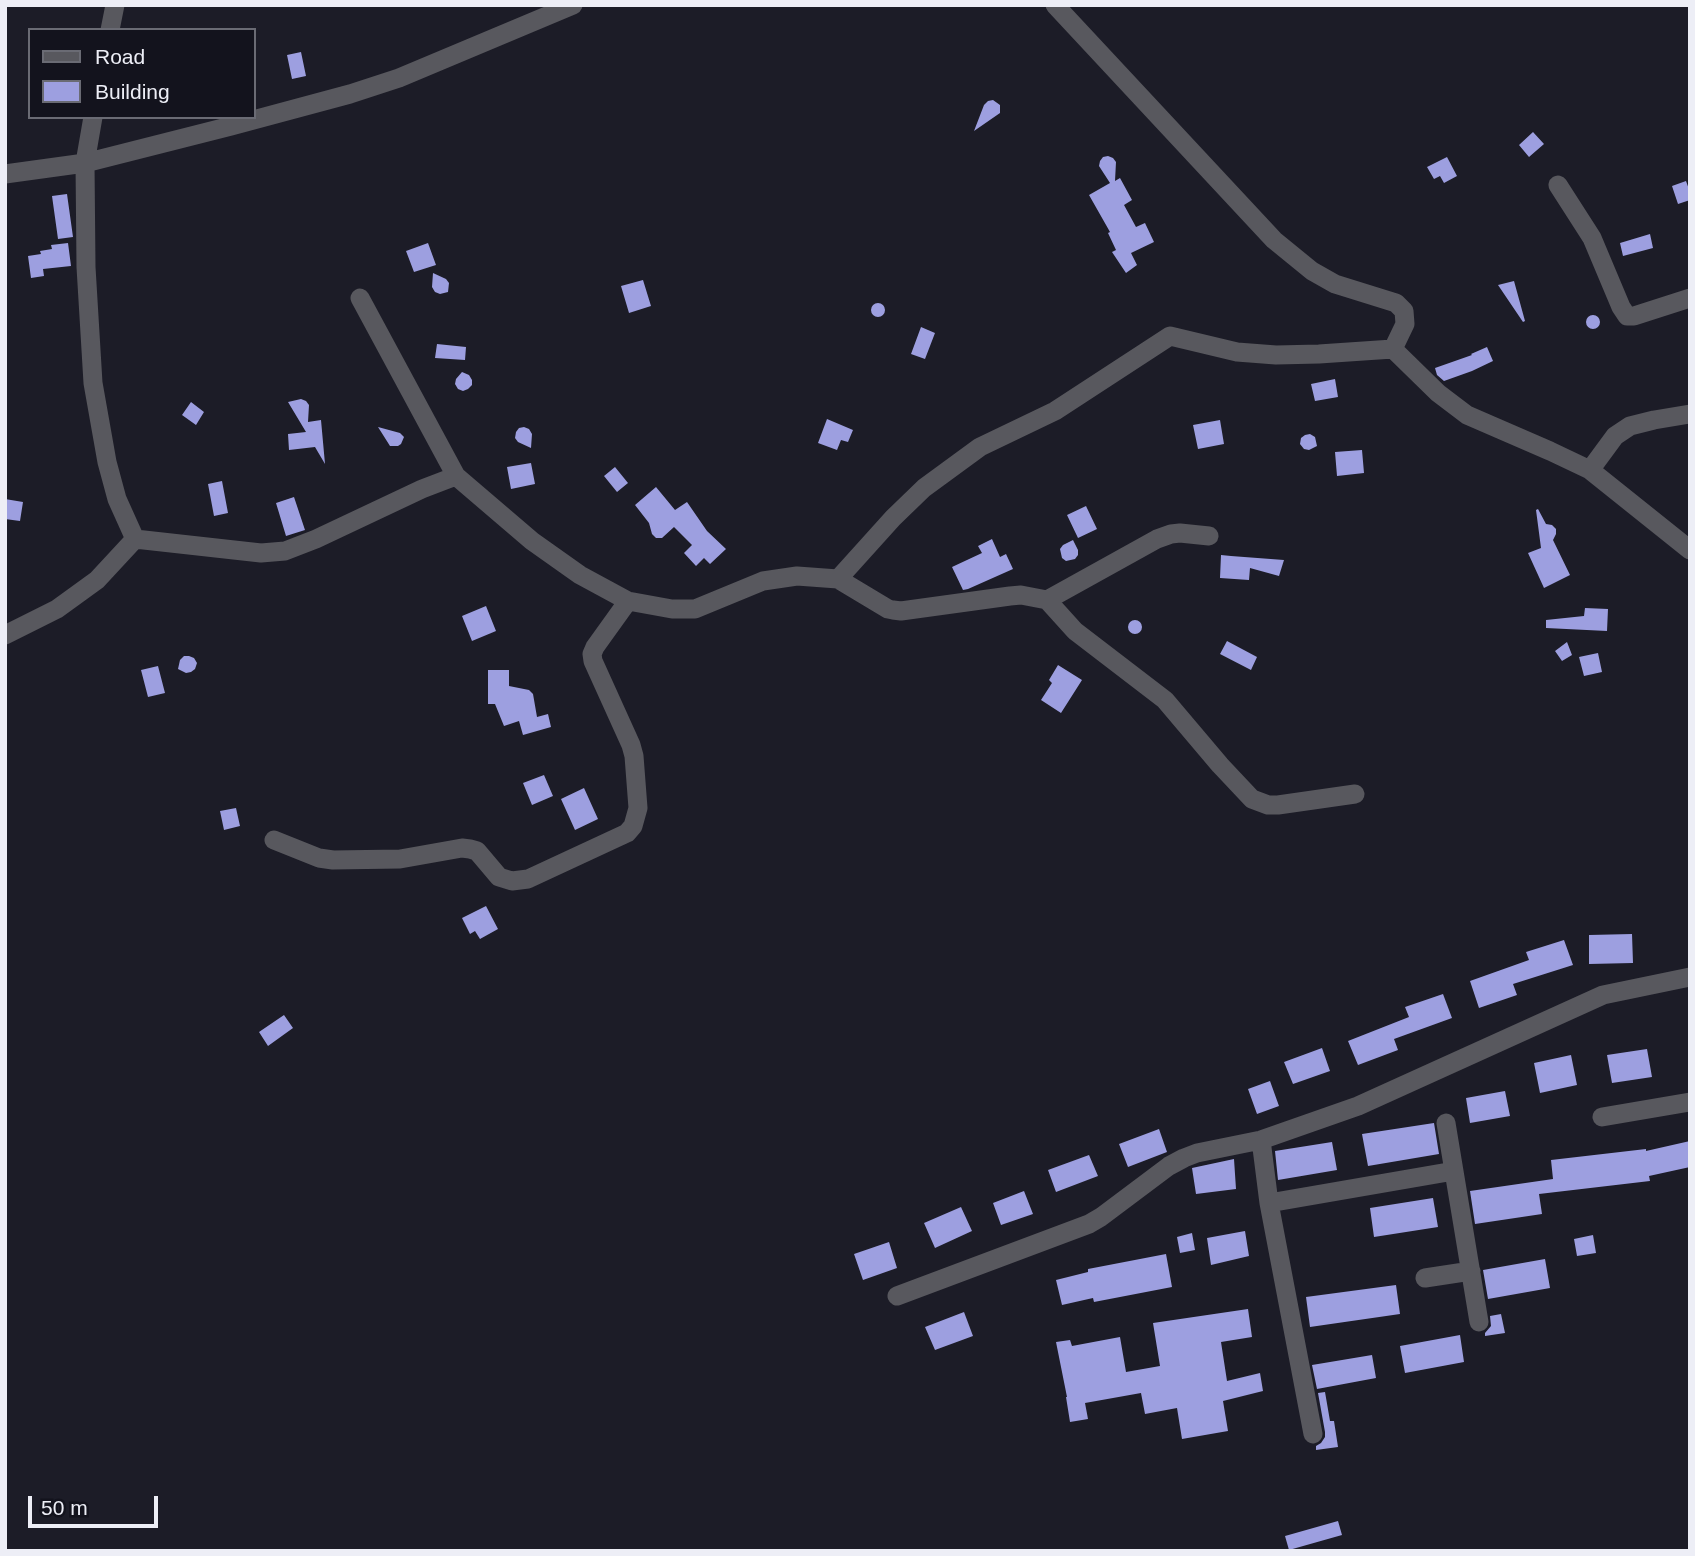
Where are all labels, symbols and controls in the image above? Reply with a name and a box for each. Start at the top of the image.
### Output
legend [28,28,256,119]
text: Road [95,45,145,68]
text: Building [95,80,170,103]
scale bar [32,1482,161,1526]
text: 50 m [41,1496,88,1519]

